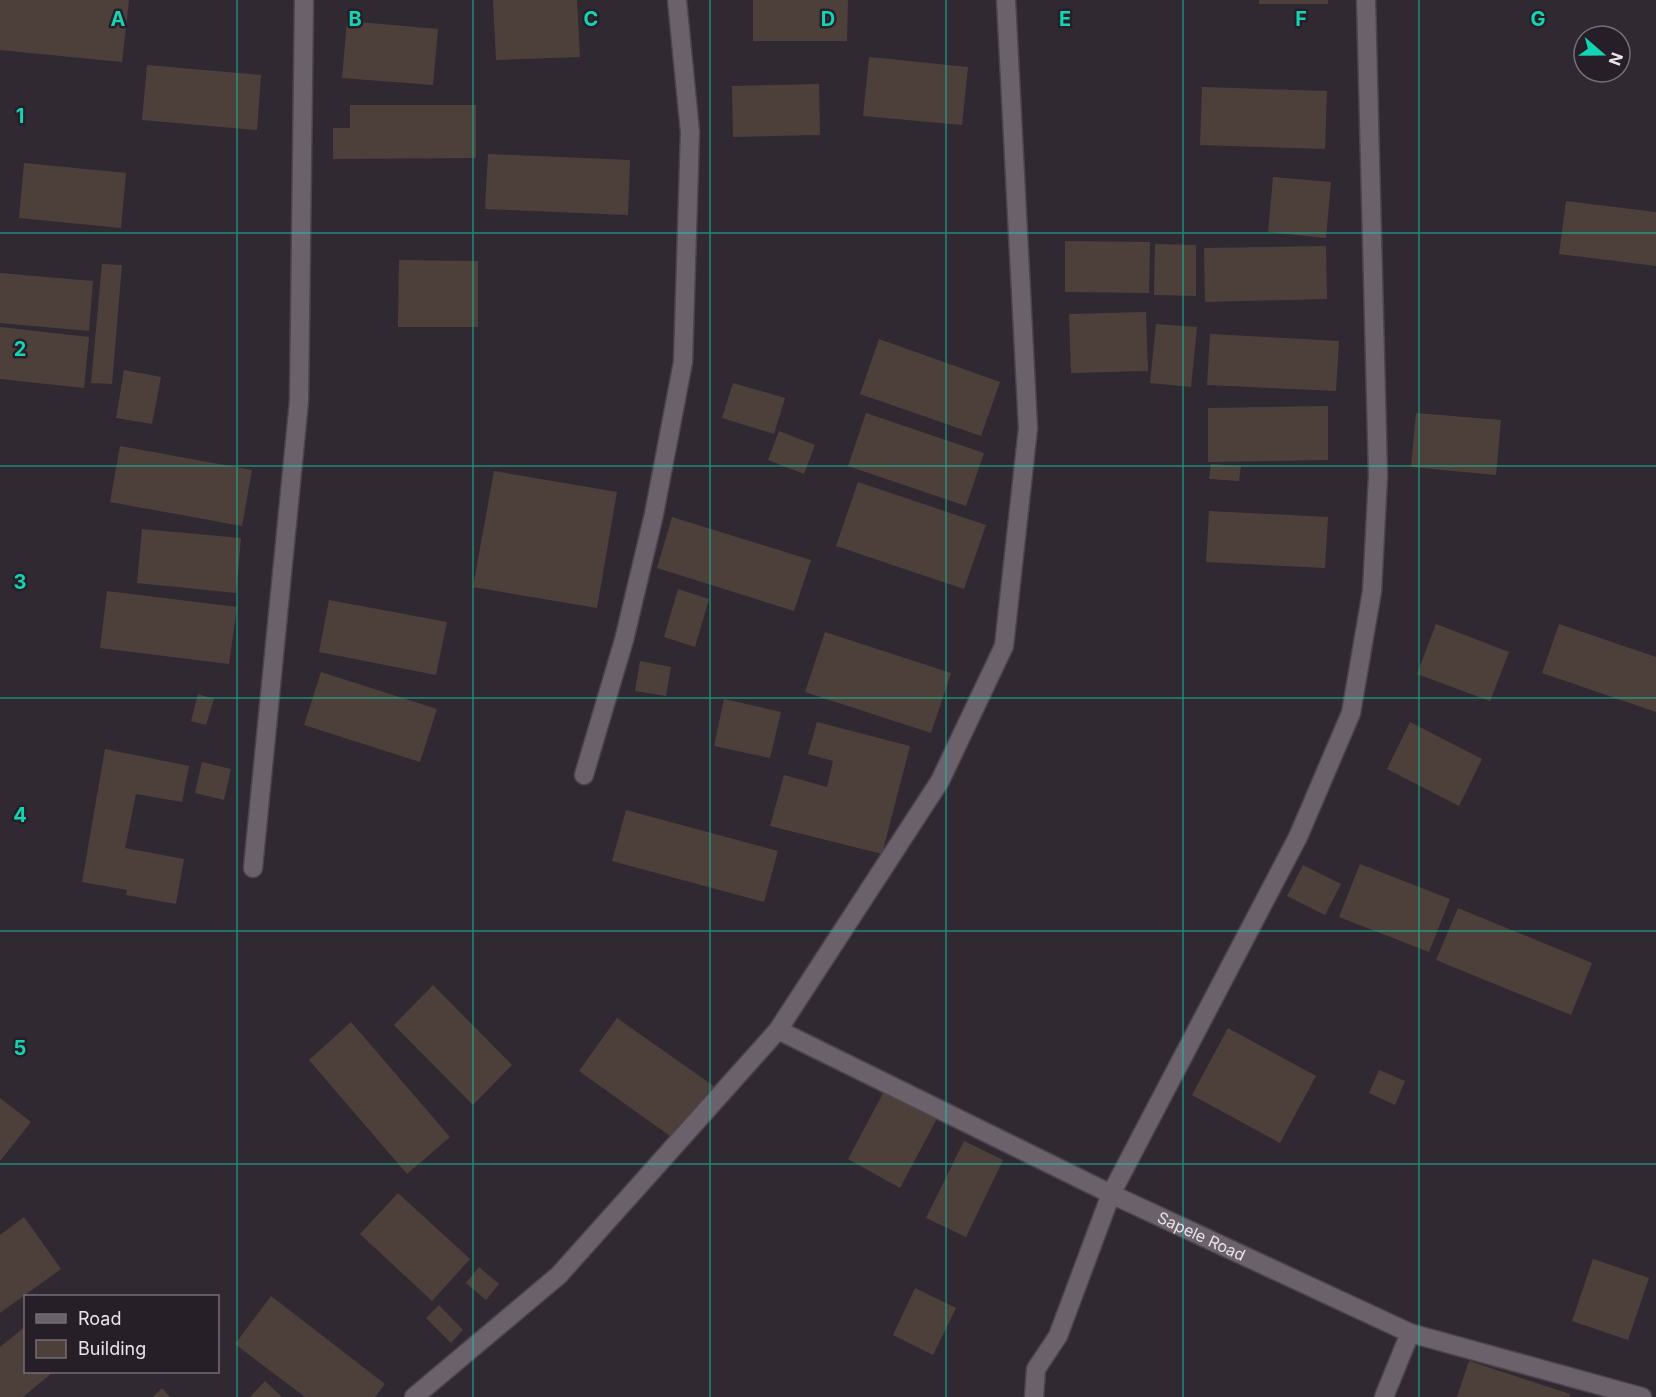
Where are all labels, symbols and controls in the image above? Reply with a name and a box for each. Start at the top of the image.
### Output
text: A [111,7,126,31]
text: B [348,7,362,31]
text: C [584,7,598,31]
text: D [821,7,835,31]
text: E [1059,7,1071,31]
text: F [1295,7,1307,31]
text: G [1530,7,1546,31]
north arrow [1572,24,1632,84]
text: N [1605,50,1628,68]
text: 1 [16,104,24,128]
text: 2 [14,337,26,361]
text: 3 [14,570,26,594]
text: 4 [13,803,27,827]
text: 5 [14,1036,26,1060]
street label: Sapele Road [1154,1207,1249,1265]
legend [24,1295,219,1373]
text: Road [78,1308,121,1329]
text: Building [78,1338,146,1359]

